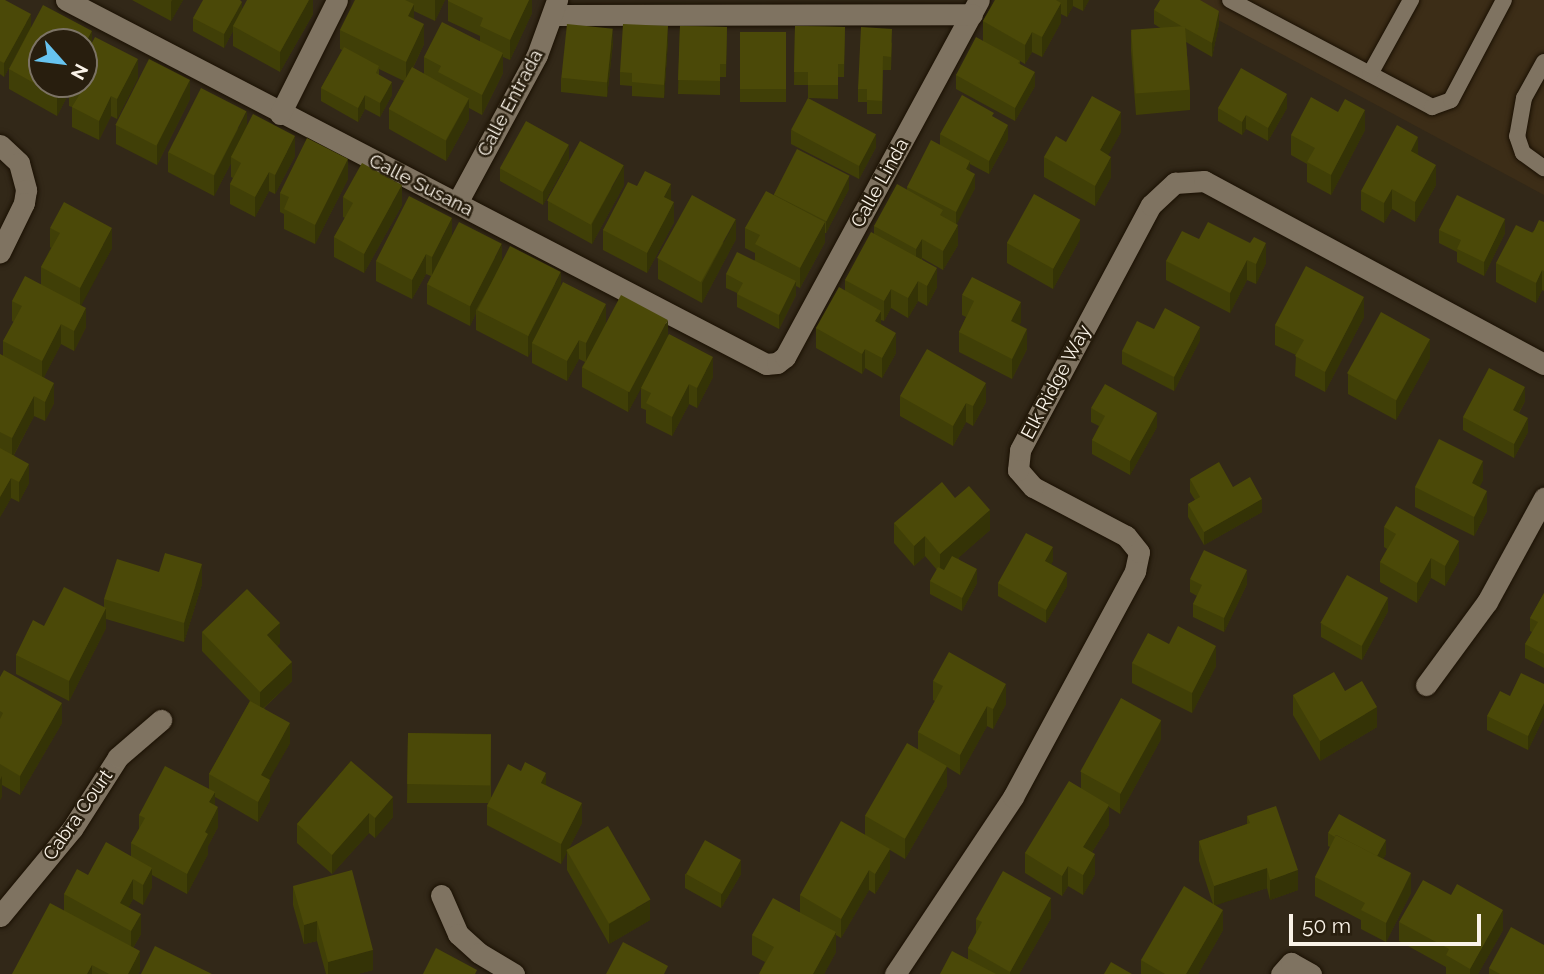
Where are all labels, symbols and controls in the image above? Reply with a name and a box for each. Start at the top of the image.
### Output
north arrow [28,28,98,98]
street label: Calle Entrada [472,46,548,160]
text: N [67,60,93,83]
street label: Calle Linda [846,135,914,231]
street label: Calle Susana [365,149,477,221]
street label: Elk Ridge Way [1016,321,1096,443]
street label: Cabra Court [38,765,118,865]
scale bar [1292,900,1484,944]
text: 50 m [1302,913,1351,938]

